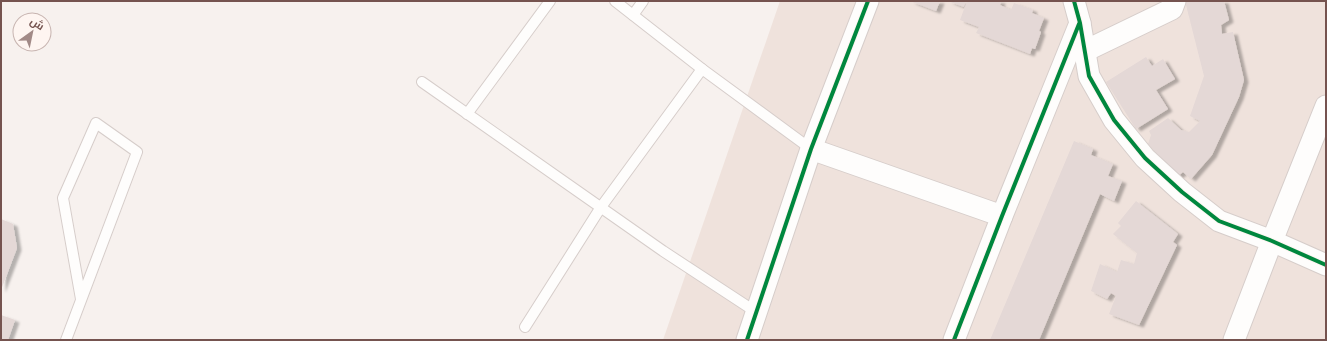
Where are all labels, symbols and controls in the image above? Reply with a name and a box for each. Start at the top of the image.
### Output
north arrow [12,12,52,52]
text: ش [28,14,47,33]

